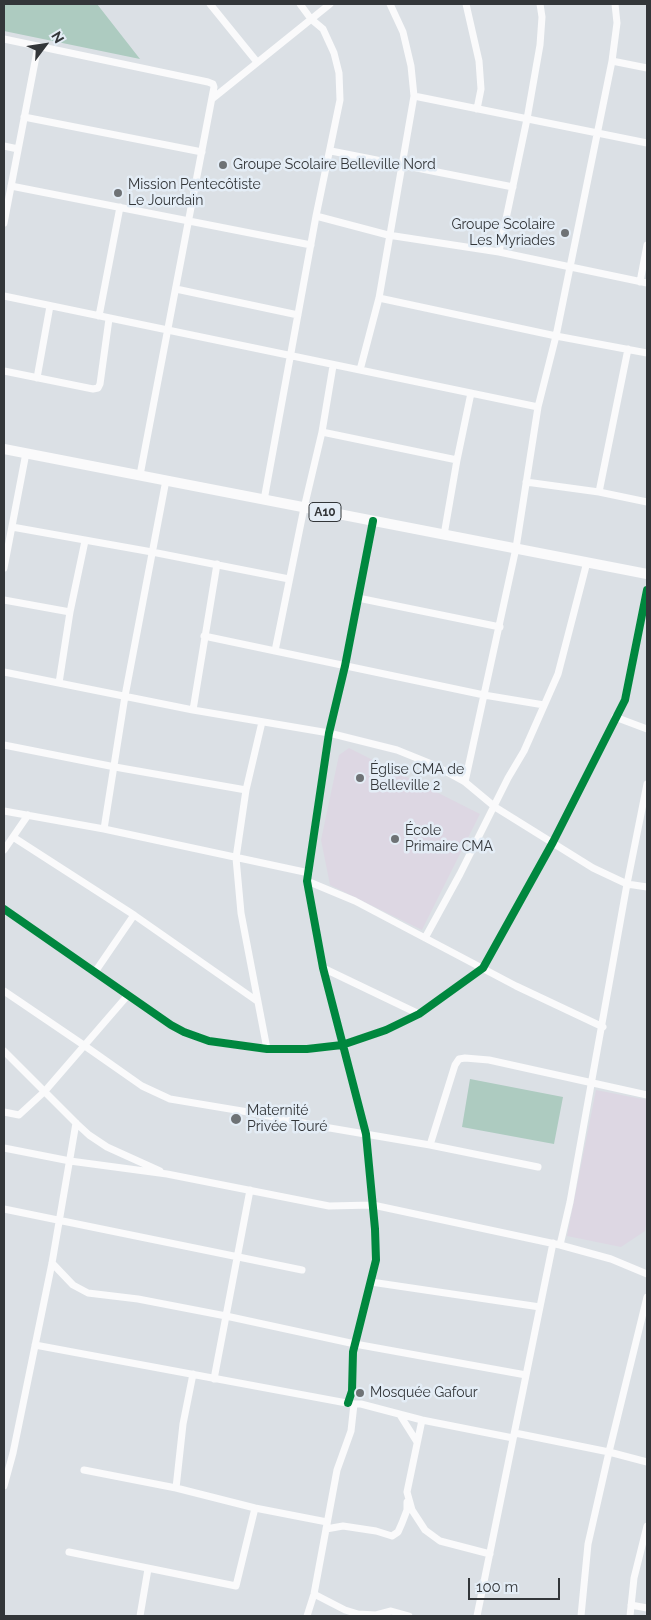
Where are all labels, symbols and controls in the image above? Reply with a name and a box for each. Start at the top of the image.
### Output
north arrow [20,20,70,70]
text: N [48,29,67,46]
place label: Groupe Scolaire Belleville Nord [233,157,436,173]
marker: Groupe Scolaire Belleville Nord [217,159,229,171]
place label: Mission Pentecôtiste Le Jourdain [128,177,261,210]
marker: Mission Pentecôtiste Le Jourdain [112,187,124,199]
place label: Groupe Scolaire Les Myriades [451,217,555,250]
marker: Groupe Scolaire Les Myriades [559,227,571,239]
road number: A10 [309,502,341,522]
place label: Église CMA de Belleville 2 [370,762,464,794]
marker: Église CMA de Belleville 2 [354,772,366,784]
place label: École Primaire CMA [405,823,493,856]
marker: École Primaire CMA [389,833,401,845]
place label: Maternité Privée Touré [247,1103,327,1136]
marker: Maternité Privée Touré [229,1112,243,1126]
place label: Mosquée Gafour [370,1385,478,1401]
marker: Mosquée Gafour [354,1387,366,1399]
scale bar [471,1568,564,1600]
text: 100 m [476,1578,518,1596]

